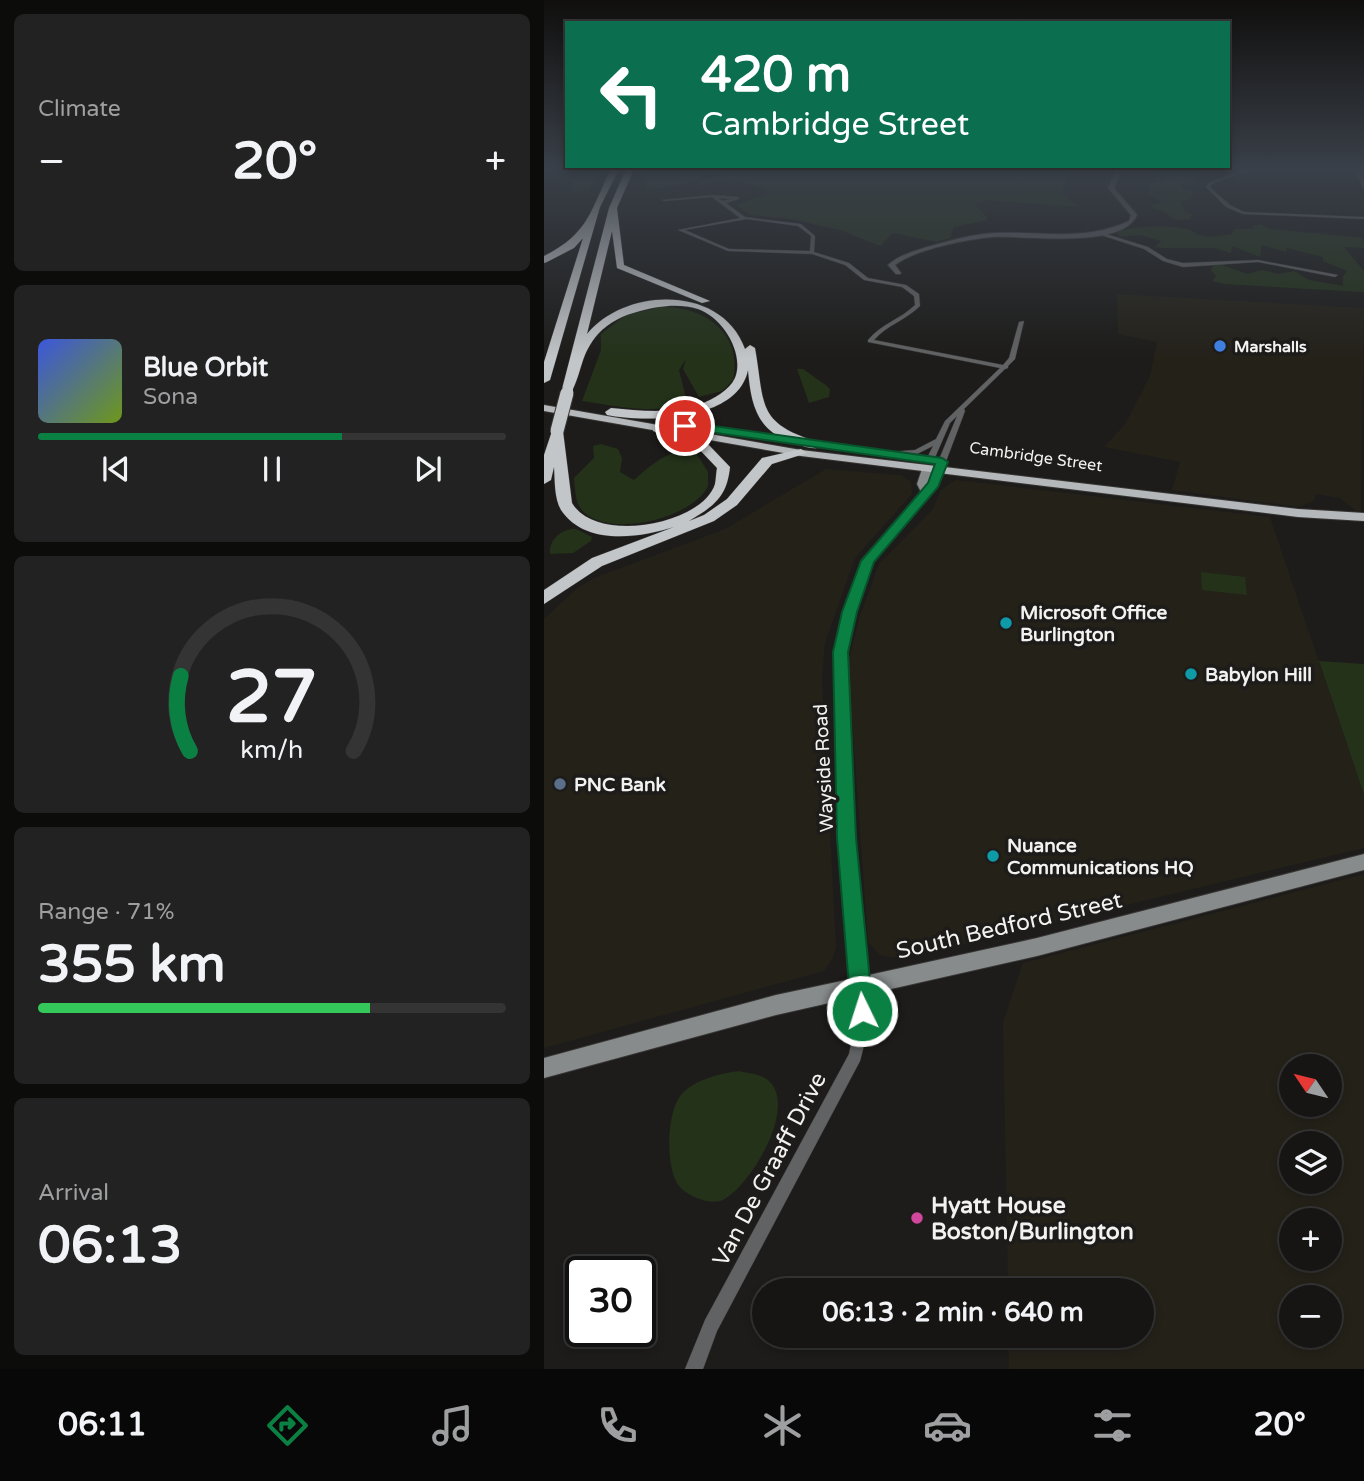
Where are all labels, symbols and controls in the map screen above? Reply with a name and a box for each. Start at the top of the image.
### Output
text: 420 m [701,46,851,105]
icon: left [586,49,677,140]
text: Climate [38,95,121,123]
text: Cambridge Street [701,106,969,144]
text: 20° [232,130,317,193]
text: − [38,139,65,185]
text: + [485,139,506,185]
place label: Marshalls [1234,337,1307,357]
marker: Marshalls [1212,338,1228,354]
text: Blue Orbit [143,352,268,383]
text: Sona [143,383,198,411]
pin [655,396,715,456]
icon: arrive [666,407,704,445]
street label: Cambridge Street [968,438,1104,476]
icon: previous [97,450,135,488]
icon: pause [253,450,291,488]
icon: next [409,450,447,488]
place label: Microsoft Office Burlington [1020,602,1167,647]
marker: Microsoft Office Burlington [998,615,1014,631]
text: 27 [226,654,318,742]
place label: Babylon Hill [1205,664,1312,687]
marker: Babylon Hill [1183,666,1199,682]
street label: Wayside Road [810,703,838,833]
text: km/h [241,734,303,764]
place label: PNC Bank [574,774,667,796]
marker: PNC Bank [552,776,568,792]
place label: Nuance Communications HQ [1007,835,1194,879]
marker: Nuance Communications HQ [985,848,1001,864]
street label: South Bedford Street [893,886,1125,966]
text: Range · 71% [38,898,174,926]
text: 355 km [38,933,226,996]
position arrow [825,974,899,1048]
north arrow [1279,1054,1342,1116]
map controls [1279,1054,1342,1348]
street label: Van De Graaff Drive [707,1068,833,1271]
button: layers [1279,1131,1342,1194]
text: Arrival [38,1179,109,1207]
place label: Hyatt House Boston/Burlington [931,1192,1134,1246]
button: + [1279,1208,1342,1271]
marker: Hyatt House Boston/Burlington [909,1210,925,1226]
text: 06:13 [38,1214,182,1277]
speed limit sign: 30 [565,1256,656,1347]
button: − [1279,1285,1342,1348]
text: 06:13 · 2 min · 640 m [822,1297,1084,1328]
icon: directions [263,1401,312,1450]
icon: music [428,1401,477,1450]
icon: phone [593,1401,642,1450]
icon: climate [758,1401,807,1450]
icon: car [923,1401,972,1450]
icon: filters [1088,1401,1137,1450]
text: 06:11 [58,1406,147,1444]
text: 20° [1254,1406,1306,1444]

